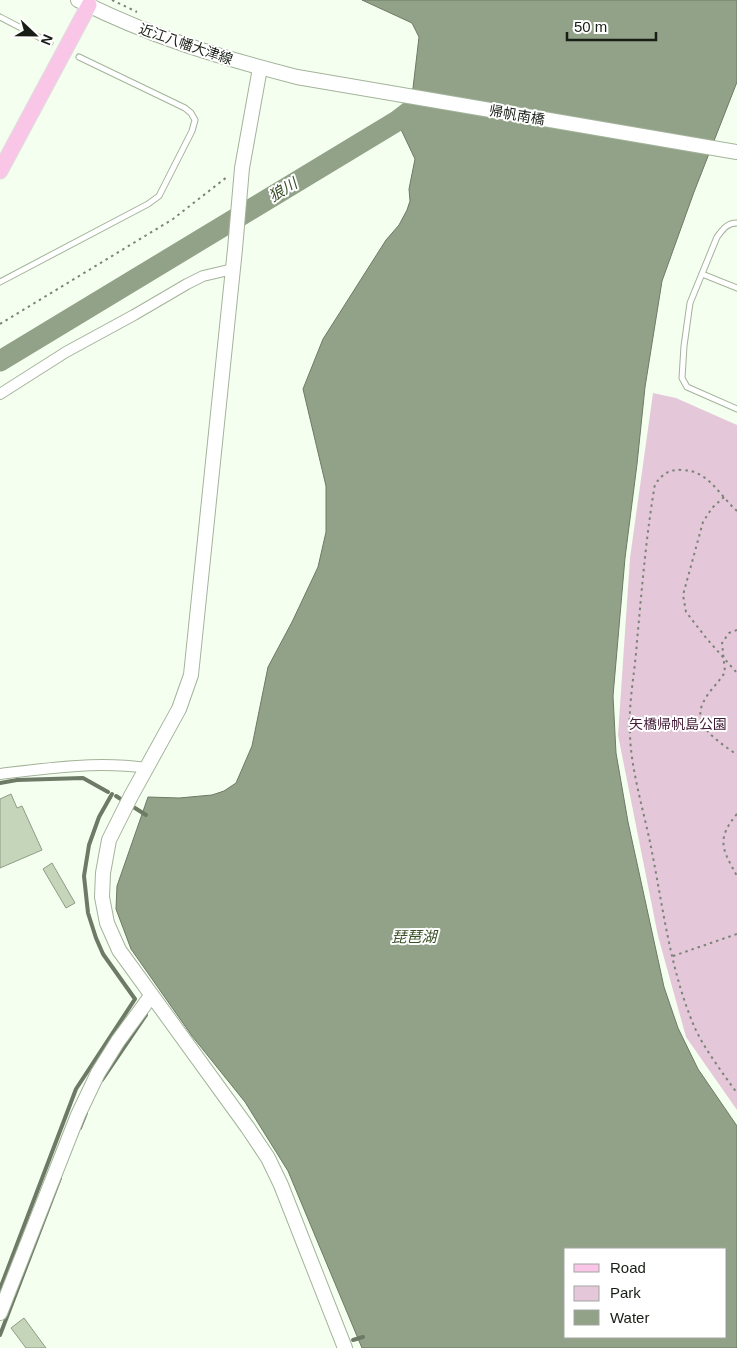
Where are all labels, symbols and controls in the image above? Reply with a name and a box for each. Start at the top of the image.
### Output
north arrow [10,10,60,60]
scale bar [567,10,656,42]
text: 50 m [574,18,607,35]
street label: 近江八幡大津線 [137,20,235,68]
text: N [38,32,56,48]
street label: 帰帆南橋 [488,102,546,128]
water label: 狼川 [266,174,302,205]
park label: 矢橋帰帆島公園 [629,716,727,732]
water label: 琵琶湖 [391,928,438,945]
legend [564,1248,727,1338]
text: Road [610,1259,646,1276]
text: Park [610,1284,641,1301]
text: Water [610,1309,649,1326]

